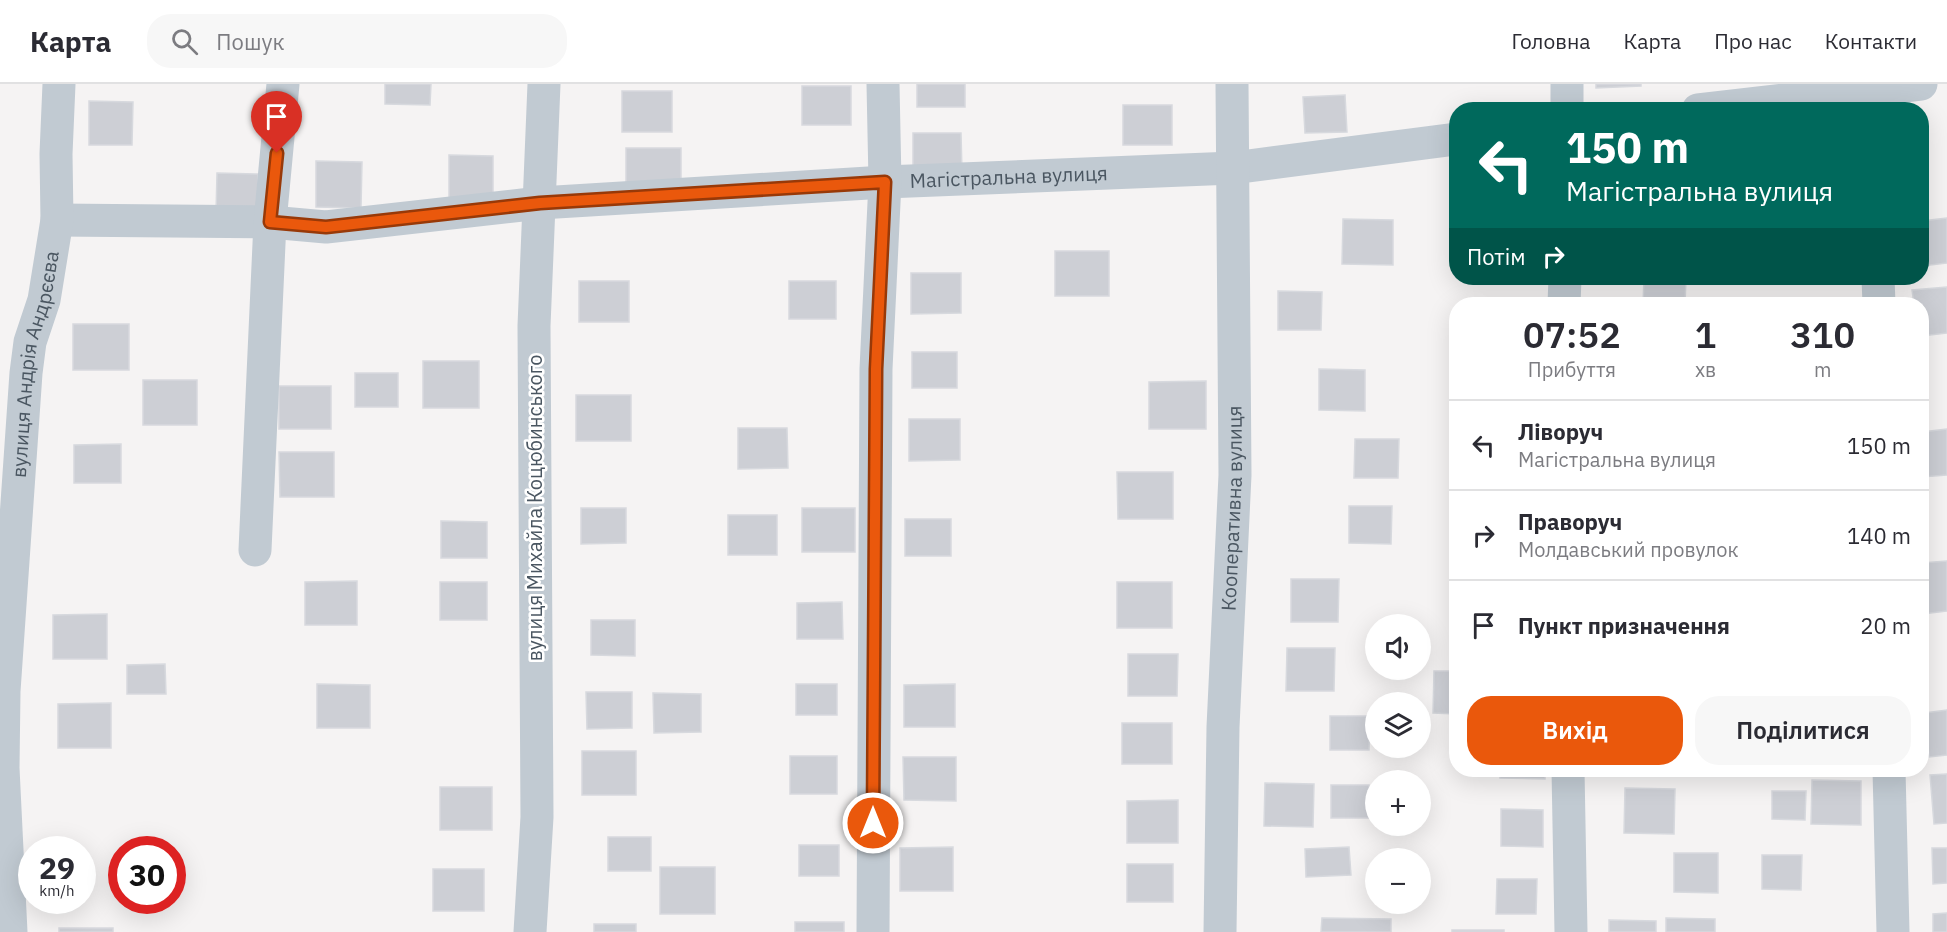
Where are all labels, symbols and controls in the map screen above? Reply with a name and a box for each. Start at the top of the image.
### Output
search box [147,14,567,68]
text: Карта [30,23,111,60]
icon: search [168,25,201,58]
text: Пошук [216,27,285,56]
text: Головна [1512,27,1590,55]
text: Карта [1623,27,1681,55]
text: Про нас [1714,27,1792,55]
text: Контакти [1825,27,1917,55]
pin [251,91,302,153]
icon: arrive [260,100,293,133]
text: 150 m [1566,120,1689,175]
icon: left [1467,126,1545,204]
street label: Магістральна вулиця [909,159,1108,194]
text: Магістральна вулиця [1566,173,1833,208]
icon: right [1537,240,1570,273]
text: Потім [1467,242,1525,271]
street label: вулиця Андрія Андрєєва [5,249,65,479]
text: 07:52 [1523,311,1621,358]
text: 1 [1695,311,1716,358]
text: 310 [1790,311,1855,358]
street label: вулиця Михайла Коцюбинського [521,355,548,661]
text: Прибуття [1528,356,1616,383]
text: хв [1695,356,1716,383]
text: m [1814,356,1831,383]
street label: Кооперативна вулиця [1215,405,1248,612]
text: Ліворуч [1518,417,1603,446]
icon: left [1467,429,1500,462]
text: 150 m [1847,431,1911,460]
text: Магістральна вулиця [1518,446,1716,473]
text: Праворуч [1518,507,1622,536]
icon: right [1467,519,1500,552]
text: 140 m [1847,521,1911,550]
text: Молдавський провулок [1518,536,1739,563]
icon: arrive [1467,609,1500,642]
text: Пункт призначення [1518,611,1730,640]
text: 20 m [1860,611,1911,640]
map controls [1365,614,1431,914]
button: sound [1365,614,1431,680]
button: layers [1365,692,1431,758]
button: Вихід [1467,696,1683,765]
button: Поділитися [1695,696,1911,765]
button: + [1365,770,1431,836]
position arrow [841,791,905,855]
speed limit sign: 30 [108,836,186,914]
text: 29 [39,848,75,887]
button: − [1365,848,1431,914]
text: km/h [39,881,75,900]

